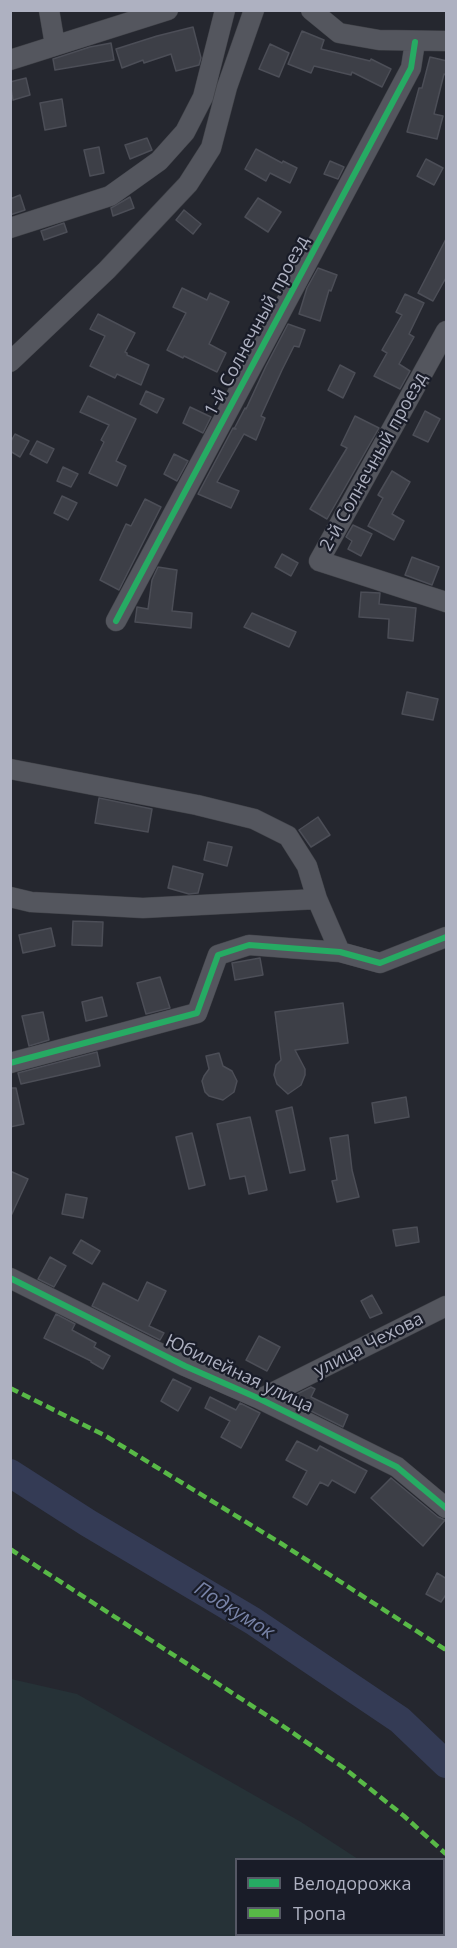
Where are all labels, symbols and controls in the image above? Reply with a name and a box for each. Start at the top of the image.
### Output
street label: 1-й Солнечный проезд [200,232,314,420]
street label: 2-й Солнечный проезд [316,369,432,555]
street label: улица Чехова [311,1308,427,1382]
street label: Юбилейная улица [162,1330,316,1418]
water label: Подкумок [190,1577,278,1645]
legend [235,1858,445,1936]
text: Велодорожка [293,1871,411,1895]
text: Тропа [293,1901,346,1925]

